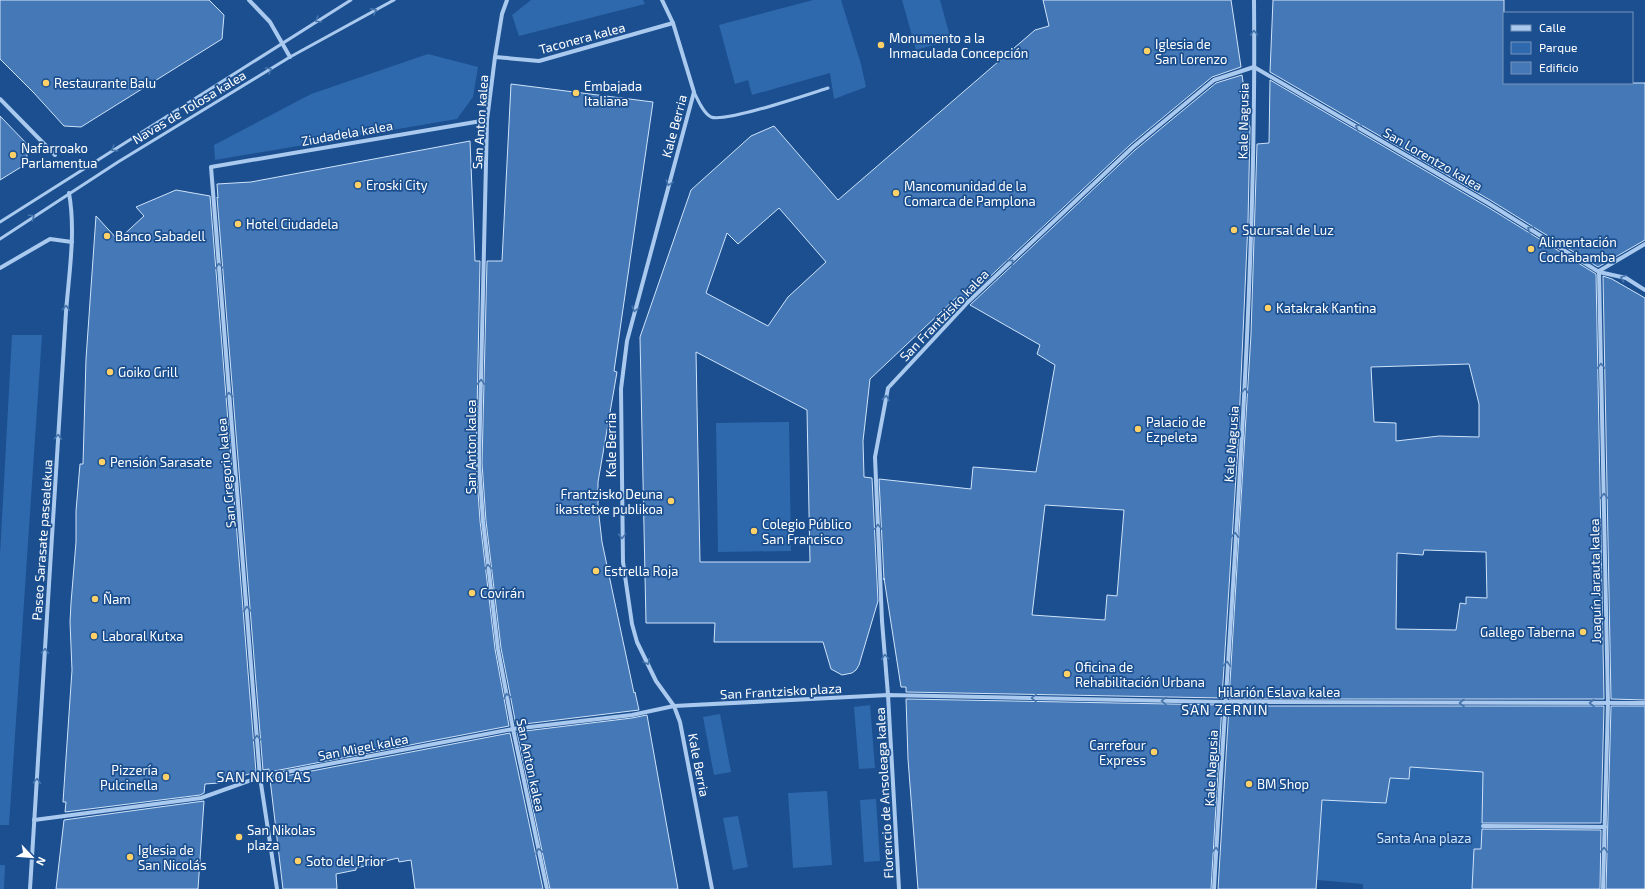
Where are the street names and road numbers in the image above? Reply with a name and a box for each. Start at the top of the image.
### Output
street label: Taconera kalea [537,19,627,57]
street label: Navas de Tolosa kalea [129,67,249,147]
street label: San Anton kalea [469,74,491,170]
street label: Kale Nagusia [1234,83,1252,159]
street label: Kale Berria [658,93,690,159]
street label: Ziudadela kalea [300,117,394,149]
street label: San Lorentzo kalea [1380,124,1486,194]
street label: San Frantzisko kalea [896,266,992,364]
street label: San Anton kalea [463,400,479,494]
street label: Kale Nagusia [1220,405,1242,483]
street label: Kale Berria [603,413,619,477]
street label: San Gregorio kalea [213,417,239,529]
street label: Paseo Sarasate pasealekua [28,459,56,621]
street label: Joaquín Jarauta kalea [1586,518,1604,644]
street label: San Frantzisko plaza [720,680,842,702]
street label: Hilarión Eslava kalea [1218,684,1340,700]
street label: Florencio de Ansoleaga kalea [872,707,896,879]
street label: San Anton kalea [513,717,549,813]
street label: Kale Nagusia [1201,729,1221,807]
street label: San Migel kalea [316,730,410,764]
street label: Kale Berria [685,732,713,798]

